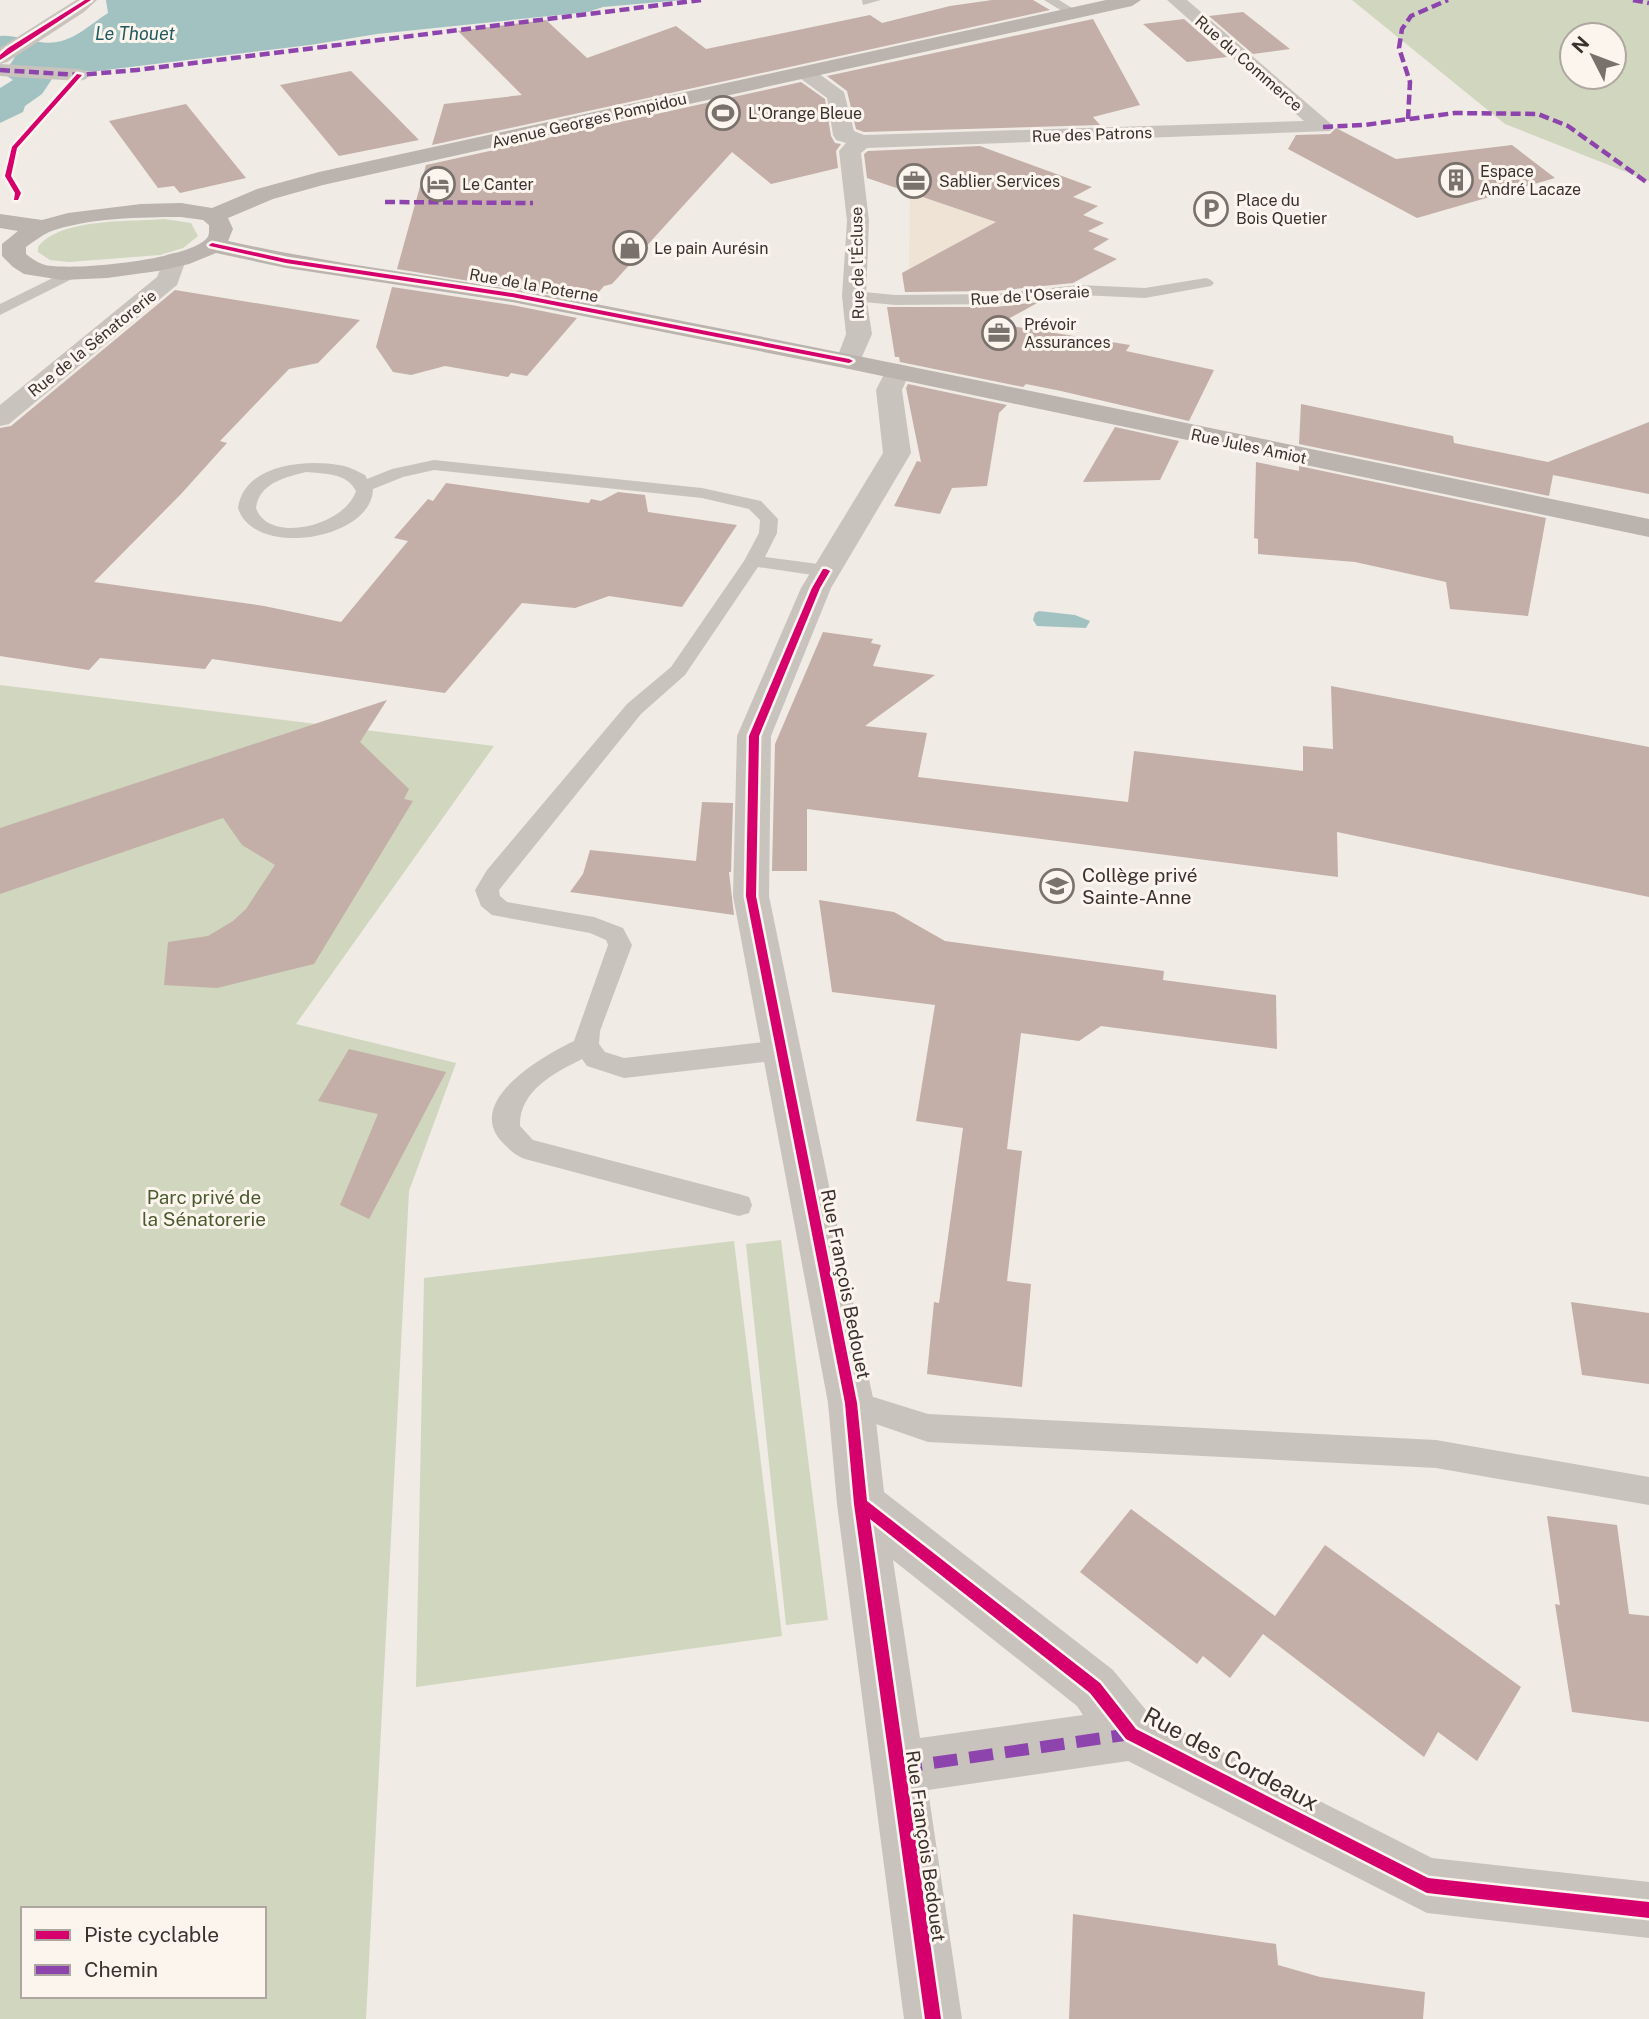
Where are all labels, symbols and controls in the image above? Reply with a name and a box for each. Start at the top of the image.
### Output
street label: Rue du Commerce [1191,12,1306,115]
north arrow [1558,21,1628,91]
water label: Le Thouet [95,23,175,44]
text: N [1567,32,1594,58]
street label: Avenue Georges Pompidou [490,89,688,152]
sports icon: L'Orange Bleue [704,94,742,132]
place label: L'Orange Bleue [748,104,862,123]
street label: Rue des Patrons [1032,123,1152,146]
building icon: Espace André Lacaze [1437,161,1475,199]
office icon: Sablier Services [895,162,933,200]
place label: Espace André Lacaze [1480,162,1581,199]
hotel icon: Le Canter [419,165,457,203]
place label: Sablier Services [939,172,1060,191]
place label: Le Canter [462,175,534,194]
parking icon: Place du Bois Quetier [1192,190,1230,228]
place label: Place du Bois Quetier [1236,191,1327,228]
street label: Rue de l'Écluse [846,207,868,319]
shop icon: Le pain Aurésin [611,229,649,267]
place label: Le pain Aurésin [654,239,768,258]
street label: Rue de la Poterne [468,265,600,306]
street label: Rue de l'Oseraie [970,282,1090,309]
street label: Rue de la Sénatorerie [24,286,160,401]
office icon: Prévoir Assurances [980,314,1018,352]
place label: Prévoir Assurances [1024,315,1110,352]
street label: Rue Jules Amiot [1189,425,1309,468]
place label: Collège privé Sainte-Anne [1082,864,1198,908]
school or university icon: Collège privé Sainte-Anne [1038,867,1076,905]
park label: Parc privé de la Sénatorerie [142,1186,266,1230]
street label: Rue François Bedouet [817,1187,875,1381]
street label: Rue des Cordeaux [1139,1701,1323,1816]
street label: Rue François Bedouet [902,1749,950,1943]
legend [21,1907,266,1998]
text: Piste cyclable [84,1922,219,1947]
text: Chemin [84,1957,158,1982]

